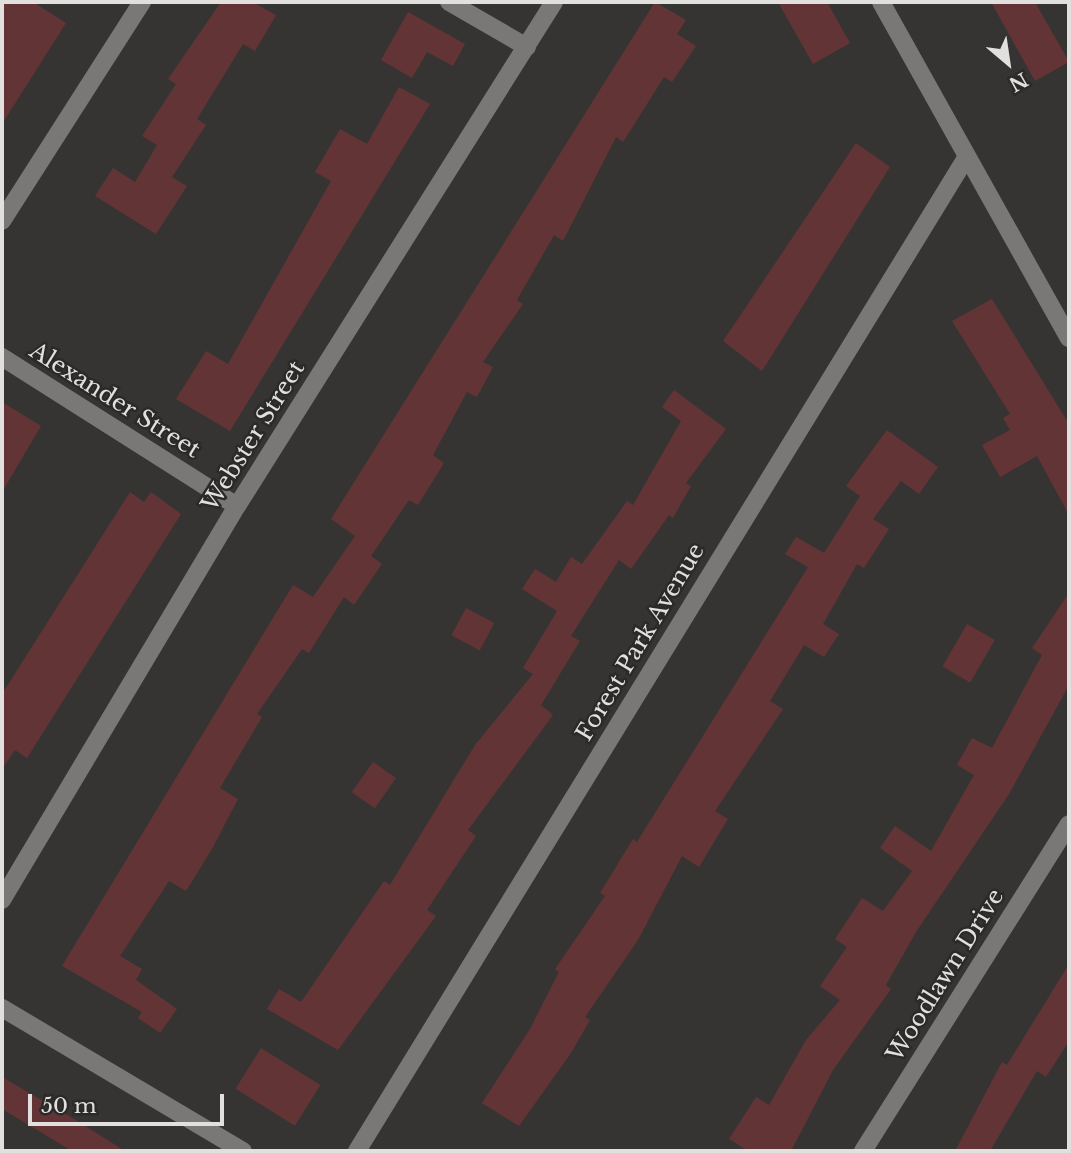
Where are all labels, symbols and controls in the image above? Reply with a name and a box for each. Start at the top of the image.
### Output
north arrow [973,28,1043,98]
text: N [1005,67,1032,96]
street label: Alexander Street [24,336,206,464]
street label: Webster Street [196,356,310,516]
street label: Forest Park Avenue [570,538,710,746]
street label: Woodlawn Drive [881,884,1009,1066]
scale bar [32,1080,228,1124]
text: 50 m [41,1093,96,1119]

